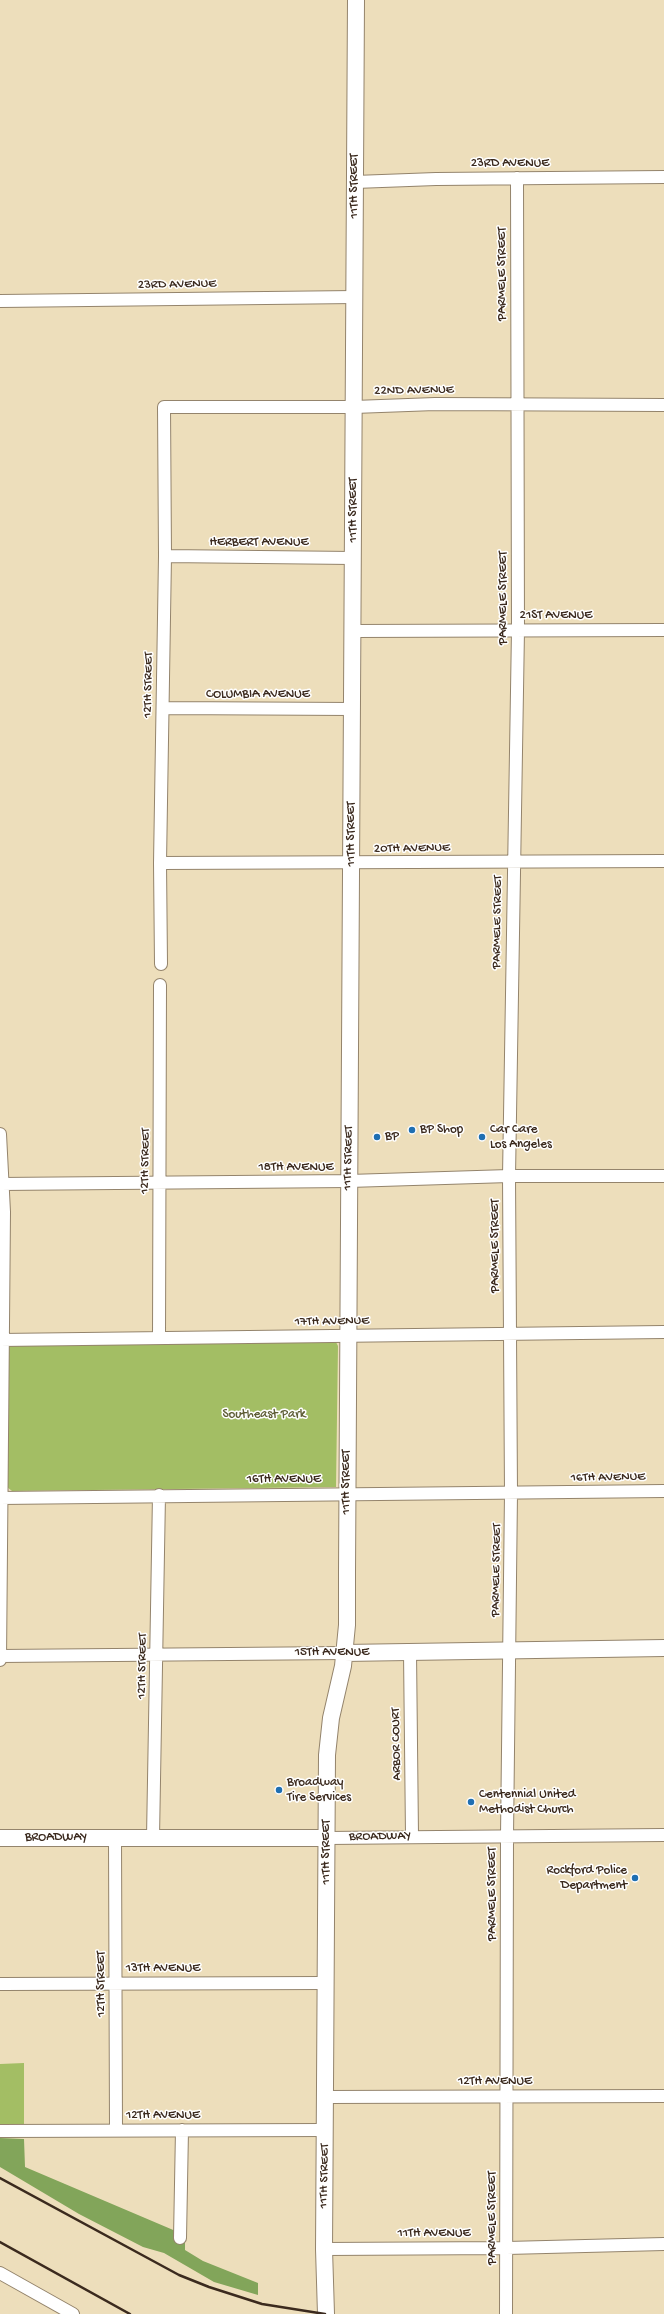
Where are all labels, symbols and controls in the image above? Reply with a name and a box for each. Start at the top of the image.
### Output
street label: 11TH STREET [347,153,363,219]
street label: 23RD AVENUE [471,156,549,172]
street label: PARMELE STREET [495,227,511,321]
street label: 23RD AVENUE [138,277,216,293]
street label: 22ND AVENUE [374,383,454,399]
street label: 11TH STREET [346,477,362,543]
street label: HERBERT AVENUE [209,535,309,551]
street label: PARMELE STREET [496,551,512,645]
street label: 21ST AVENUE [520,608,592,624]
street label: 12TH STREET [141,652,157,718]
street label: COLUMBIA AVENUE [206,687,310,703]
street label: 11TH STREET [344,801,360,867]
street label: 20TH AVENUE [374,841,450,857]
street label: PARMELE STREET [489,875,507,969]
place label: BP Shop [420,1122,463,1138]
place label: Car Care Los Angeles [490,1122,552,1153]
street label: 11TH STREET [341,1125,357,1191]
marker: BP Shop [407,1125,417,1135]
street label: 12TH STREET [138,1128,154,1194]
place label: BP [385,1129,399,1145]
marker: BP [372,1132,382,1142]
marker: Car Care Los Angeles [477,1132,487,1142]
street label: 18TH AVENUE [259,1160,333,1176]
street label: PARMELE STREET [488,1199,504,1293]
street label: 17TH AVENUE [295,1314,369,1330]
park label: Southeast Park [222,1407,306,1423]
street label: 11TH STREET [339,1449,355,1515]
street label: 16TH AVENUE [571,1470,645,1486]
street label: 16TH AVENUE [247,1472,321,1488]
street label: PARMELE STREET [488,1523,506,1617]
street label: 12TH STREET [135,1633,151,1699]
street label: 15TH AVENUE [295,1645,369,1661]
street label: ARBOR COURT [389,1707,405,1781]
place label: Broadway Tire Services [287,1775,351,1806]
marker: Broadway Tire Services [274,1785,284,1795]
place label: Centennial United Methodist Church [479,1787,575,1818]
marker: Centennial United Methodist Church [466,1797,476,1807]
street label: 11TH STREET [319,1819,335,1885]
street label: BROADWAY [349,1829,411,1845]
street label: BROADWAY [25,1830,87,1846]
street label: PARMELE STREET [485,1847,501,1941]
place label: Rockford Police Department [546,1863,627,1894]
marker: Rockford Police Department [630,1873,640,1883]
street label: 12TH STREET [94,1951,110,2017]
street label: 13TH AVENUE [126,1961,200,1977]
street label: 12TH AVENUE [458,2074,532,2090]
street label: 12TH AVENUE [126,2108,200,2124]
street label: 11TH STREET [317,2143,333,2209]
street label: PARMELE STREET [485,2171,501,2265]
street label: 11TH AVENUE [397,2226,471,2242]

